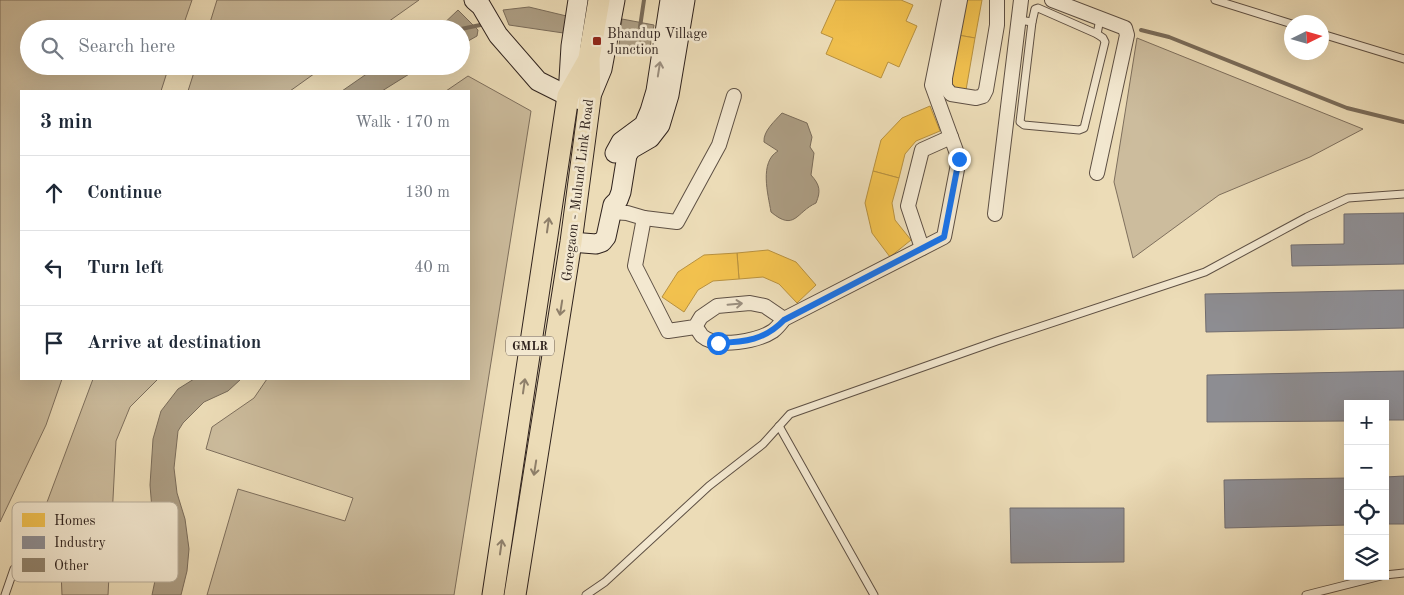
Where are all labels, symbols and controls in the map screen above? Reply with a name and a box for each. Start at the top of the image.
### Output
north arrow [1284,15,1329,60]
search box [20,20,470,75]
place label: Bhandup Village Junction [607,27,707,57]
icon: search [38,34,66,62]
marker: Bhandup Village Junction [591,35,603,47]
text: Search here [78,38,175,57]
one-way arrow [654,62,664,78]
street label: Goregaon - Mulund Link Road [560,98,596,282]
text: 3 min [40,112,93,133]
text: Walk · 170 m [355,115,450,131]
route end [948,148,971,171]
icon: ahead [40,179,68,207]
text: Continue [87,184,162,203]
text: 130 m [405,185,450,201]
one-way arrow [544,218,554,234]
icon: left [40,254,68,282]
text: Turn left [87,259,164,278]
text: 40 m [414,260,450,276]
one-way arrow [555,299,565,315]
one-way arrow [727,299,743,309]
icon: arrive [40,329,68,357]
route start [707,332,730,355]
text: Arrive at destination [87,334,261,353]
road number: GMLR [506,336,554,356]
one-way arrow [520,378,530,394]
map controls [1344,400,1389,580]
button: + [1344,400,1389,445]
button: − [1344,445,1389,490]
one-way arrow [530,460,540,476]
button: locate [1344,490,1389,535]
legend [12,502,178,582]
text: Homes [54,514,96,528]
button: layers [1344,535,1389,580]
text: Industry [54,536,107,550]
one-way arrow [496,539,506,555]
text: Other [54,559,89,573]

